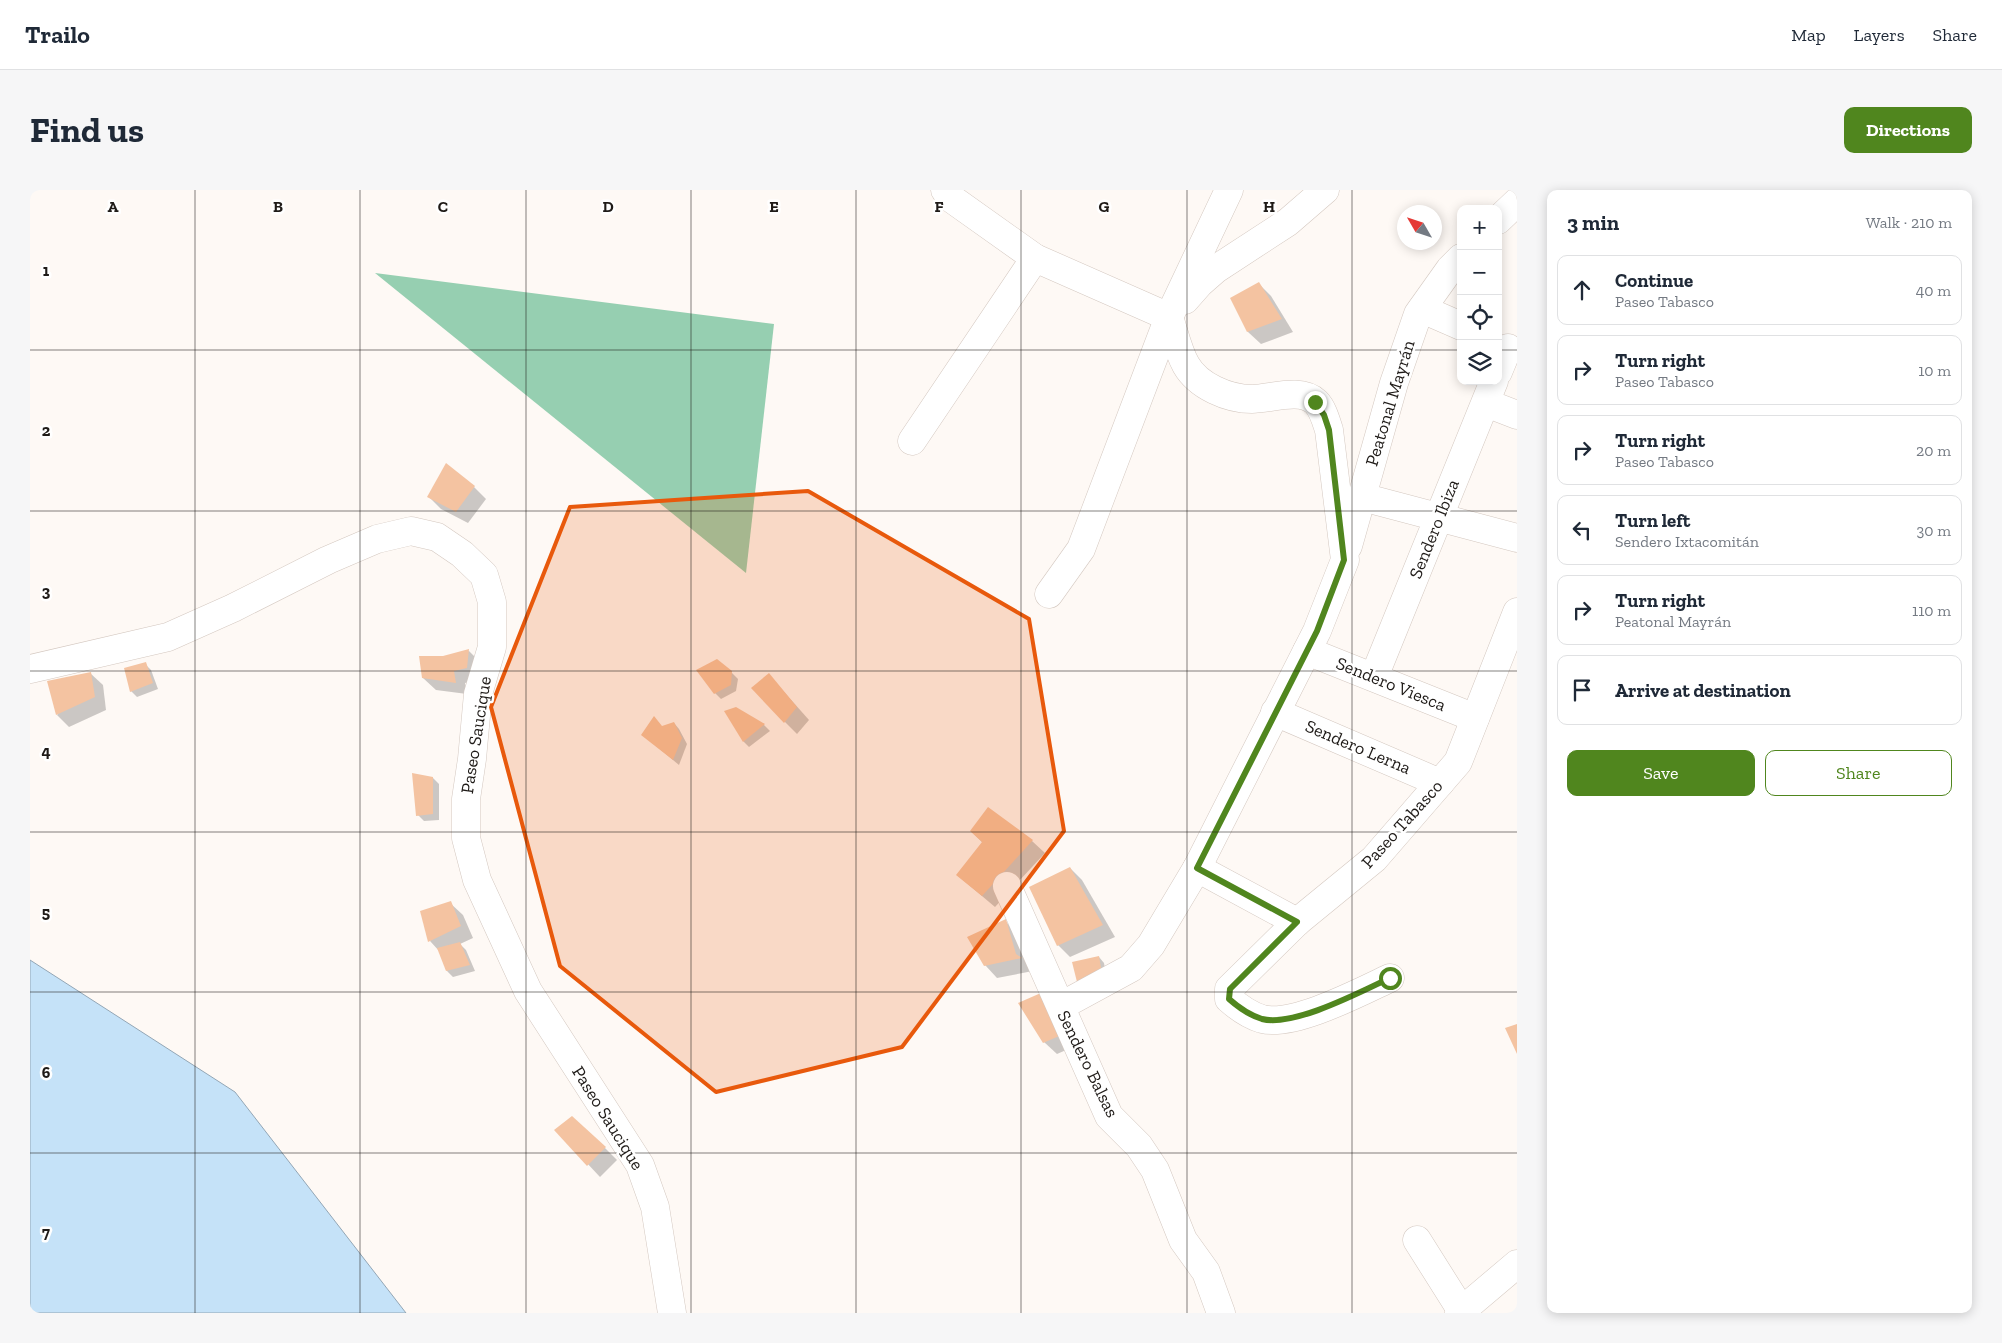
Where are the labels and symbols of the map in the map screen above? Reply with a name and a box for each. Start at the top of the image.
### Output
text: A [108,197,119,216]
text: B [273,197,283,216]
text: C [438,197,448,216]
text: D [602,197,614,216]
text: E [769,197,779,216]
text: F [934,197,944,216]
text: G [1099,197,1110,216]
text: H [1263,197,1275,216]
north arrow [1397,205,1442,250]
text: 1 [43,261,50,280]
street label: Peatonal Mayrán [1360,337,1420,469]
route end [1304,391,1327,414]
text: 2 [42,421,51,440]
street label: Sendero Ibiza [1404,476,1464,582]
text: 3 [42,582,51,601]
street label: Sendero Viesca [1333,652,1449,716]
street label: Paseo Saucique [456,675,496,795]
street label: Sendero Lerna [1302,715,1414,779]
text: 4 [41,742,51,761]
street label: Paseo Tabasco [1357,775,1447,873]
text: 5 [42,903,50,922]
route start [1379,967,1402,990]
street label: Sendero Balsas [1053,1007,1123,1121]
street label: Paseo Saucique [567,1062,649,1174]
text: 6 [42,1063,51,1082]
text: 7 [42,1223,50,1242]

